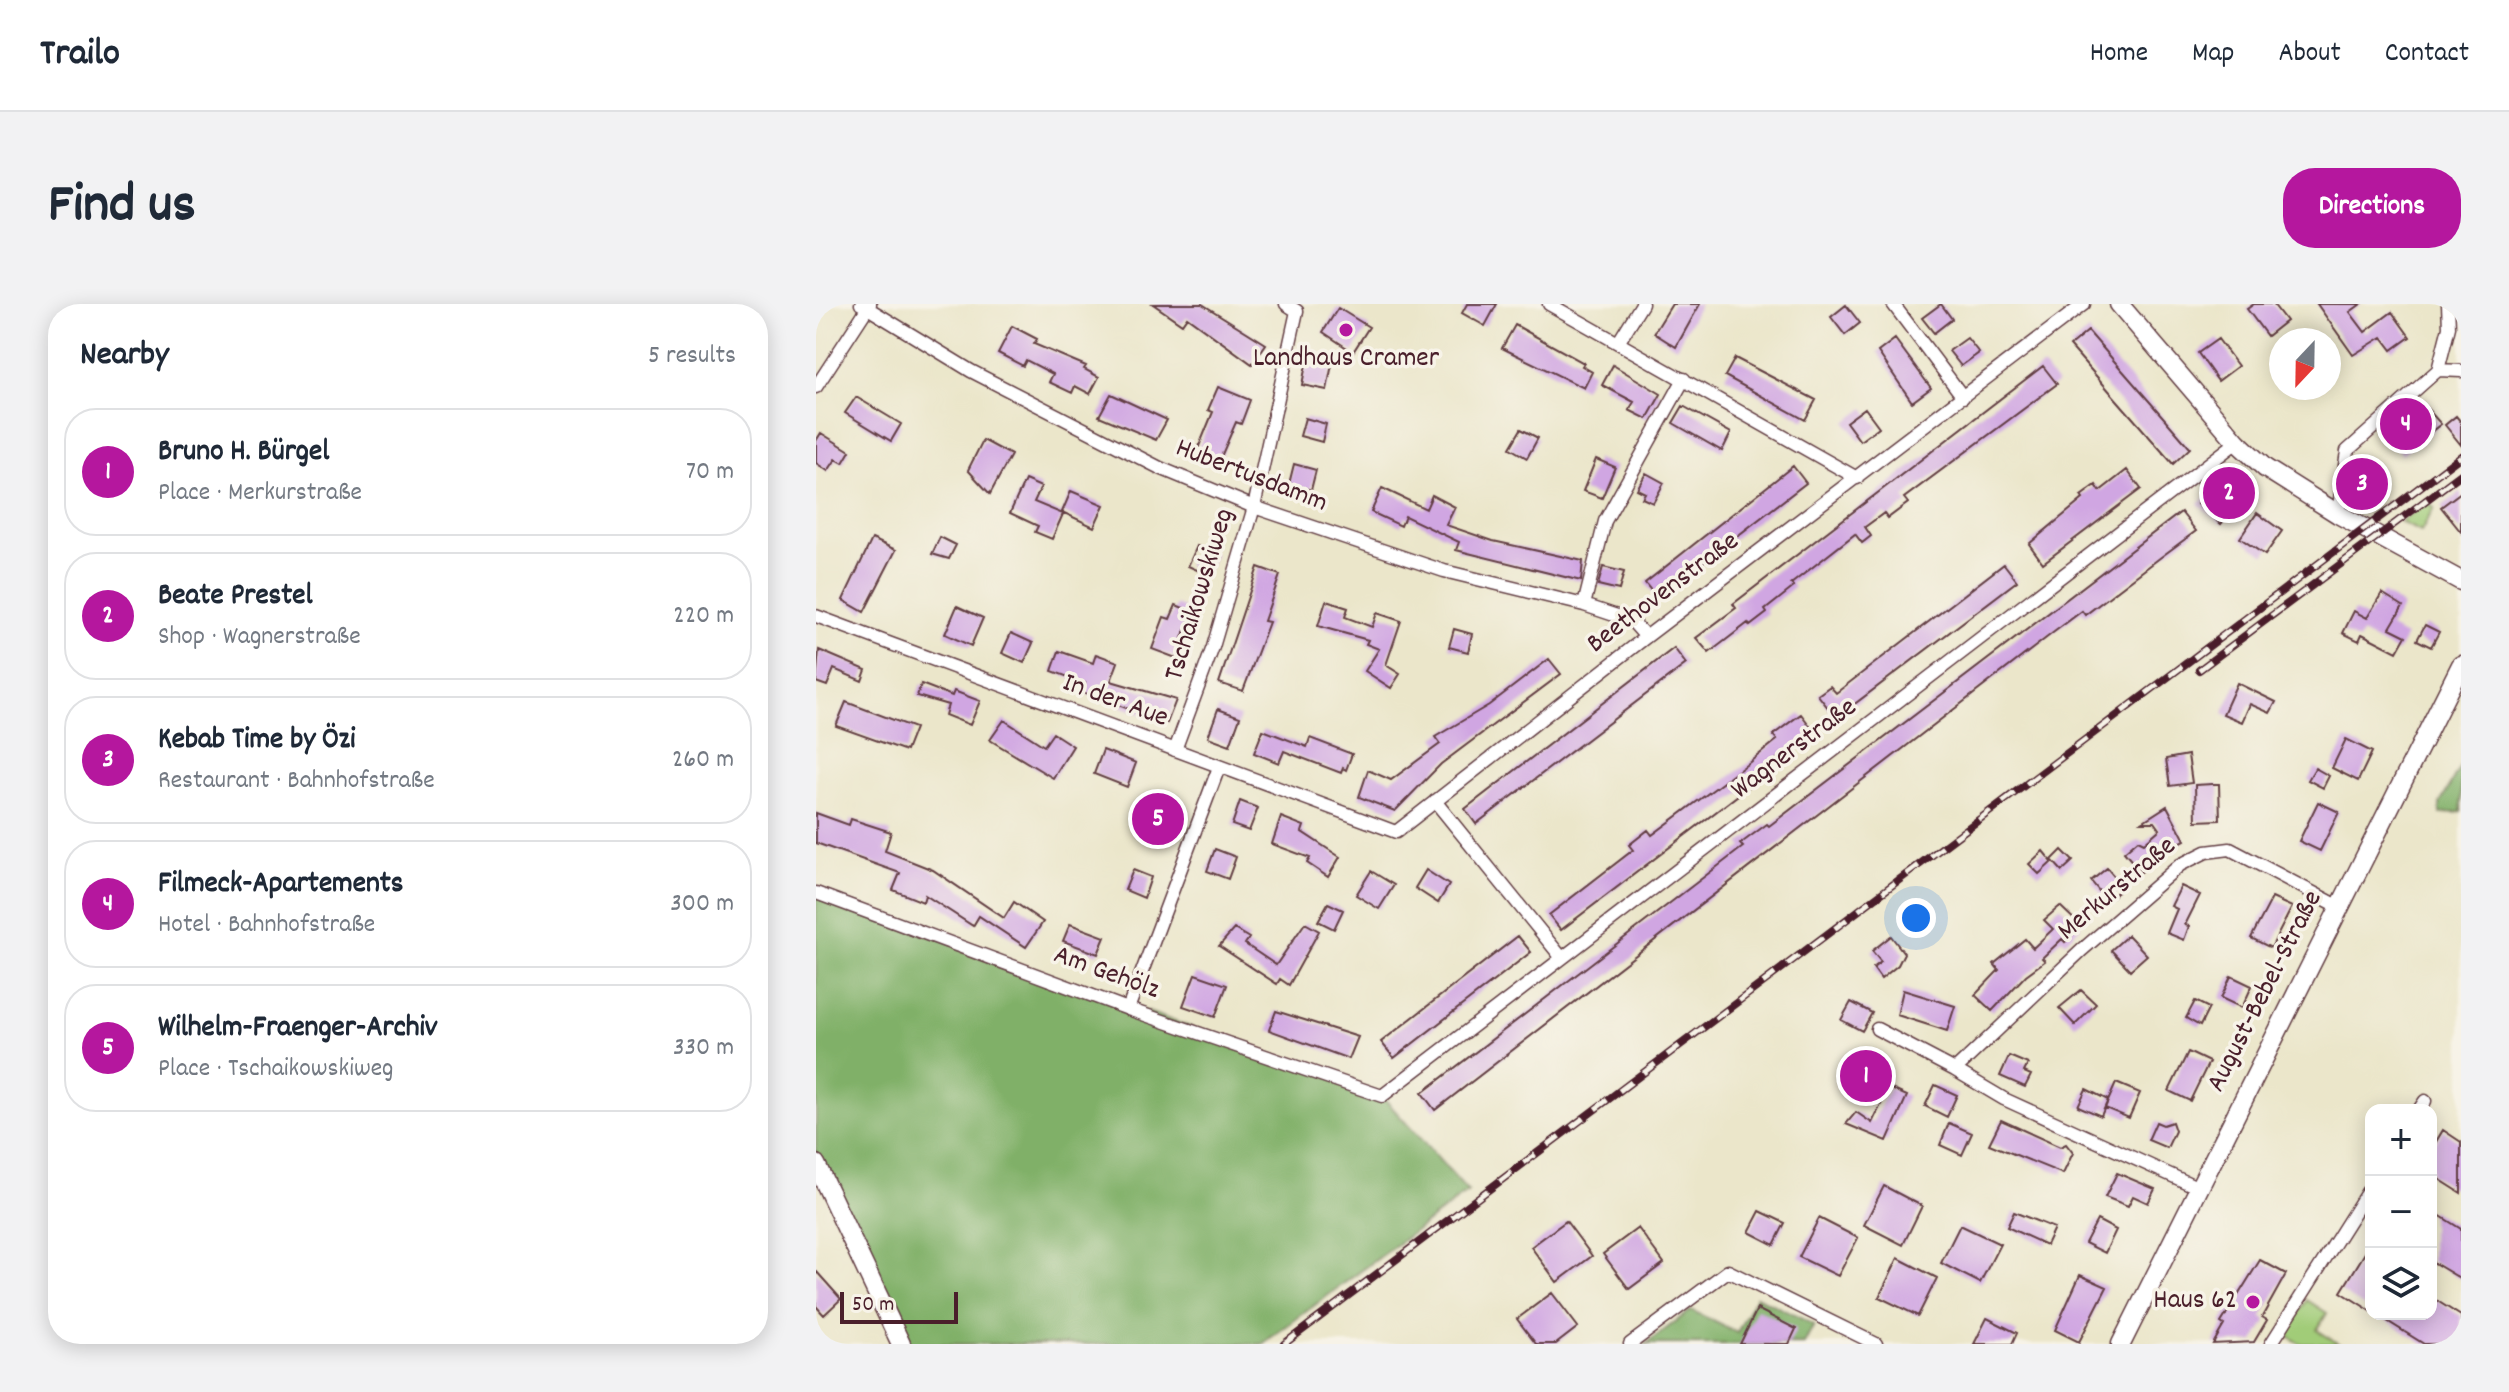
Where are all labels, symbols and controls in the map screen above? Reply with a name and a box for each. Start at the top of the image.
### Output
text: Trailo [40,28,120,83]
text: Home [2090,35,2148,75]
text: Map [2192,35,2234,75]
text: About [2278,35,2341,75]
text: Contact [2385,35,2469,75]
text: Find us [48,168,196,248]
button: Directions [2283,168,2461,248]
marker: Landhaus Cramer [1337,321,1355,339]
north arrow [2269,328,2341,400]
text: Nearby [80,332,169,381]
text: 5 results [648,338,736,375]
place label: Landhaus Cramer [1253,340,1440,380]
pin: 4 [2380,394,2432,454]
street label: Hubertusdamm [1169,430,1333,524]
text: Bruno H. Bürgel [158,432,329,475]
text: 1 [105,454,111,491]
text: 70 m [686,454,734,491]
pin: 3 [2336,454,2388,514]
pin: 2 [2203,463,2255,523]
text: Place · Merkurstraße [158,475,362,512]
street label: Tschaikowskiweg [1156,504,1246,686]
street label: Beethovenstraße [1579,523,1749,665]
text: Beate Prestel [158,576,313,619]
text: 2 [102,598,114,635]
text: 220 m [673,598,734,635]
text: Shop · Wagnerstraße [158,619,361,656]
street label: In der Aue [1056,664,1174,740]
street label: Wagnerstraße [1724,689,1866,811]
text: Kebab Time by Özi [158,720,355,763]
text: 3 [102,742,114,779]
text: 260 m [672,742,734,779]
text: Restaurant · Bahnhofstraße [158,763,435,800]
pin: 5 [1132,789,1184,849]
street label: Merkurstraße [2050,828,2186,952]
text: Filmeck-Apartements [158,864,404,907]
street label: August-Bebel-Straße [2198,884,2334,1100]
text: 4 [103,886,113,923]
text: 300 m [670,886,734,923]
your location [1896,898,1936,938]
text: Hotel · Bahnhofstraße [158,907,375,944]
street label: Am Gehölz [1047,936,1165,1012]
text: Wilhelm-Fraenger-Archiv [158,1008,437,1051]
text: 5 [102,1030,114,1067]
text: 330 m [673,1030,734,1067]
pin: 1 [1840,1046,1892,1106]
text: Place · Tschaikowskiweg [158,1051,394,1088]
map controls [2365,1104,2437,1320]
button: + [2365,1104,2437,1176]
button: − [2365,1176,2437,1248]
button: layers [2365,1248,2437,1320]
place label: Haus 62 [2153,1282,2237,1322]
scale bar [840,1288,958,1324]
text: 50 m [852,1290,894,1321]
marker: Haus 62 [2244,1293,2262,1311]

